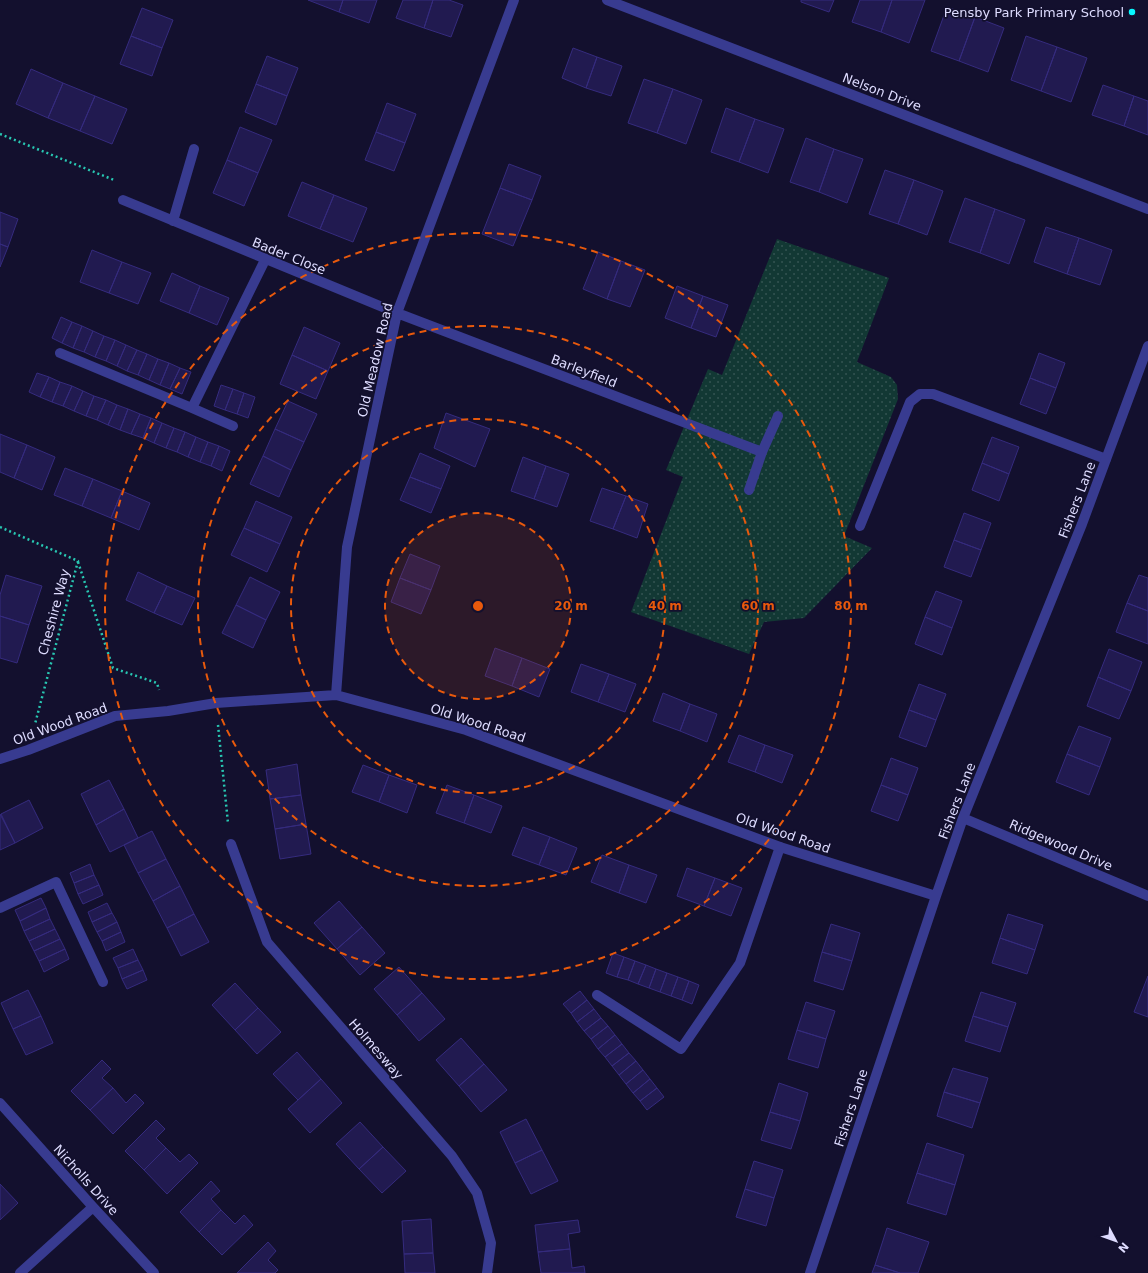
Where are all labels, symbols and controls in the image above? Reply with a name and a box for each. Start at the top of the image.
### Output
place label: Pensby Park Primary School [944,5,1124,20]
marker: Pensby Park Primary School [1127,7,1137,17]
street label: Nelson Drive [841,70,923,114]
street label: Bader Close [250,234,328,278]
street label: Old Meadow Road [355,301,395,419]
street label: Barleyfield [549,352,619,390]
street label: Fishers Lane [1056,460,1098,540]
street label: Cheshire Way [35,567,73,657]
centre of rings [471,599,485,613]
text: 20 m [554,599,588,613]
text: 40 m [648,599,682,613]
text: 60 m [741,599,775,613]
text: 80 m [834,599,868,613]
street label: Old Wood Road [11,700,109,748]
street label: Old Wood Road [428,701,528,745]
street label: Fishers Lane [936,761,978,841]
street label: Old Wood Road [734,810,832,856]
street label: Ridgewood Drive [1007,816,1115,874]
street label: Holmesway [346,1016,406,1082]
street label: Fishers Lane [831,1067,871,1149]
street label: Nicholls Drive [50,1142,122,1218]
north arrow [1096,1221,1136,1261]
text: N [1115,1239,1131,1255]

